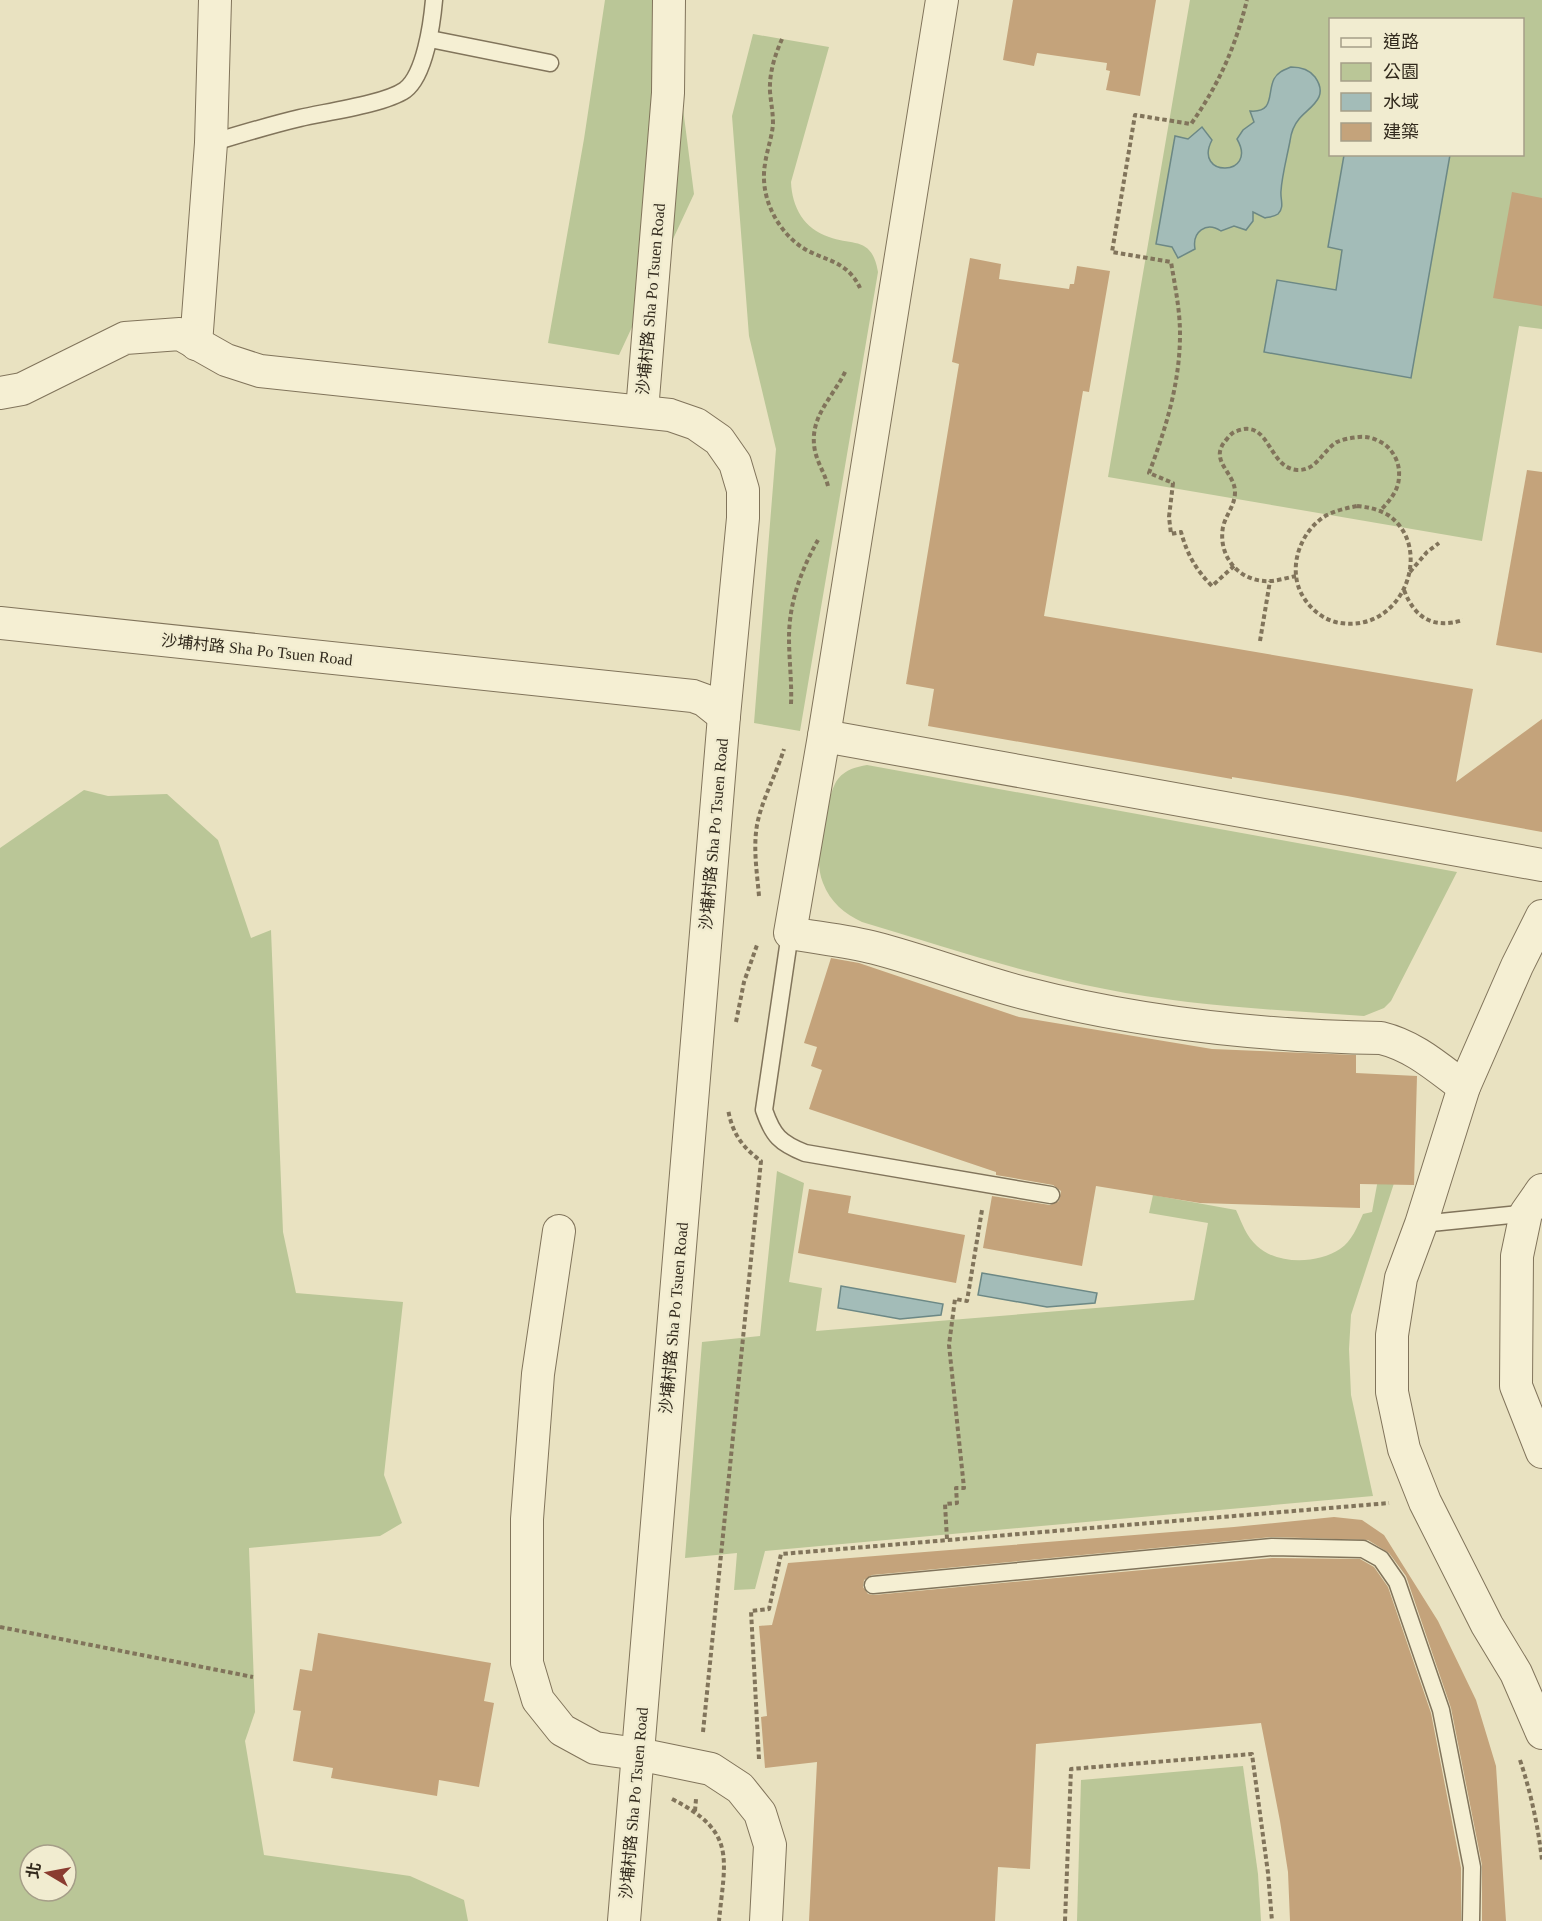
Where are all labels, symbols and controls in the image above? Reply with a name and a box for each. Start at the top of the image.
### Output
legend [1329,18,1524,156]
text: 道路 [1383,32,1419,52]
text: 公園 [1383,62,1419,82]
text: 水域 [1383,92,1419,112]
text: 建築 [1383,122,1419,142]
street label: 沙埔村路 Sha Po Tsuen Road [634,202,668,396]
street label: 沙埔村路 Sha Po Tsuen Road [160,631,354,669]
street label: 沙埔村路 Sha Po Tsuen Road [697,737,731,931]
street label: 沙埔村路 Sha Po Tsuen Road [657,1221,691,1415]
street label: 沙埔村路 Sha Po Tsuen Road [617,1706,651,1900]
north arrow [18,1843,78,1903]
text: 北 [24,1861,43,1880]

